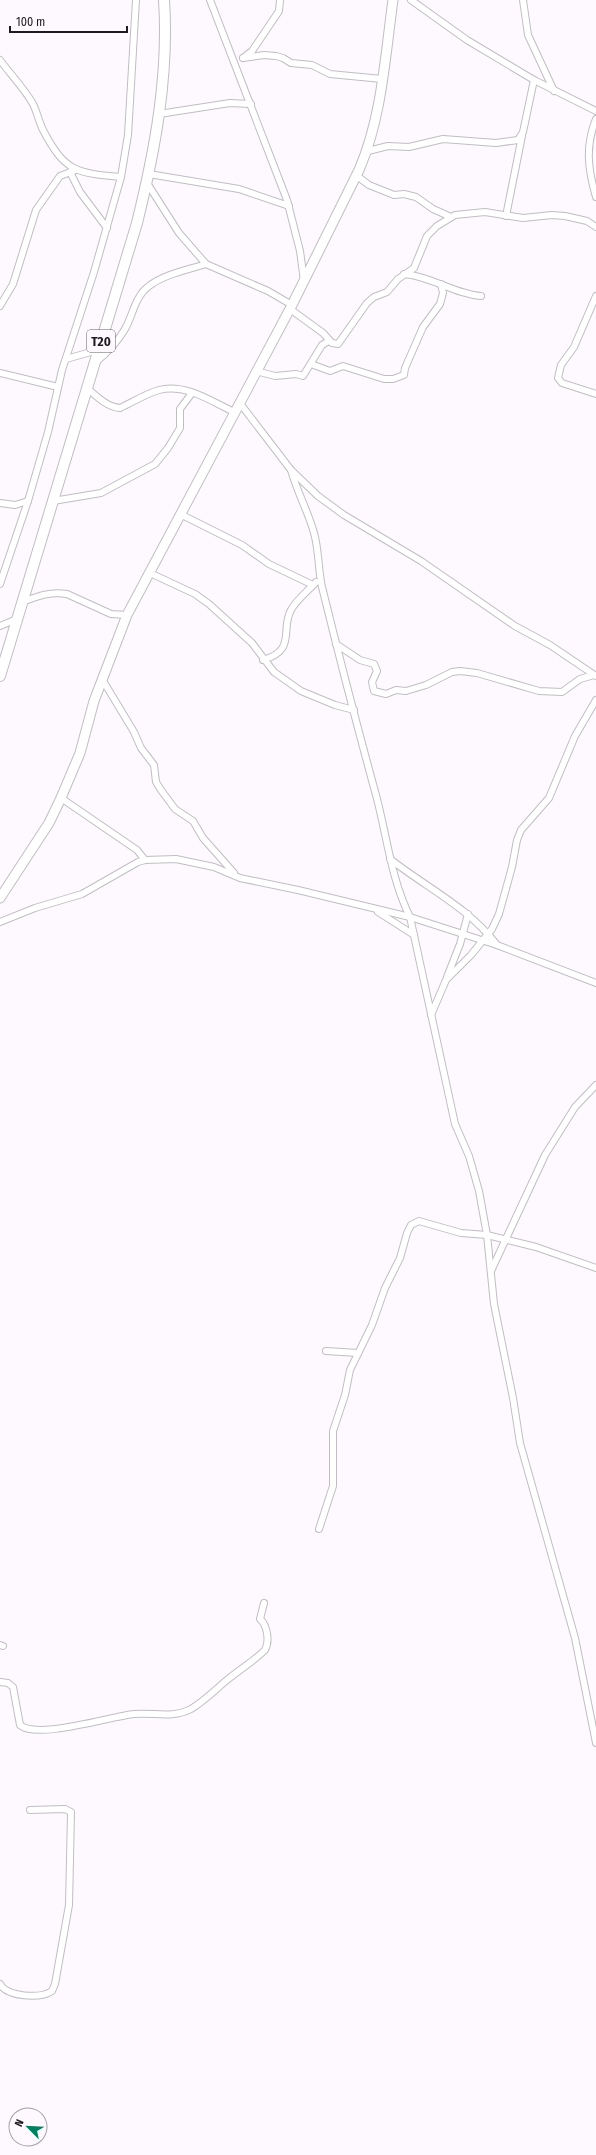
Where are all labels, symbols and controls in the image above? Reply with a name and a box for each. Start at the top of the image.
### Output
scale bar [10,8,127,34]
text: 100 m [16,15,45,29]
road number: T20 [87,330,115,352]
north arrow [8,2107,48,2147]
text: N [12,2117,27,2129]

